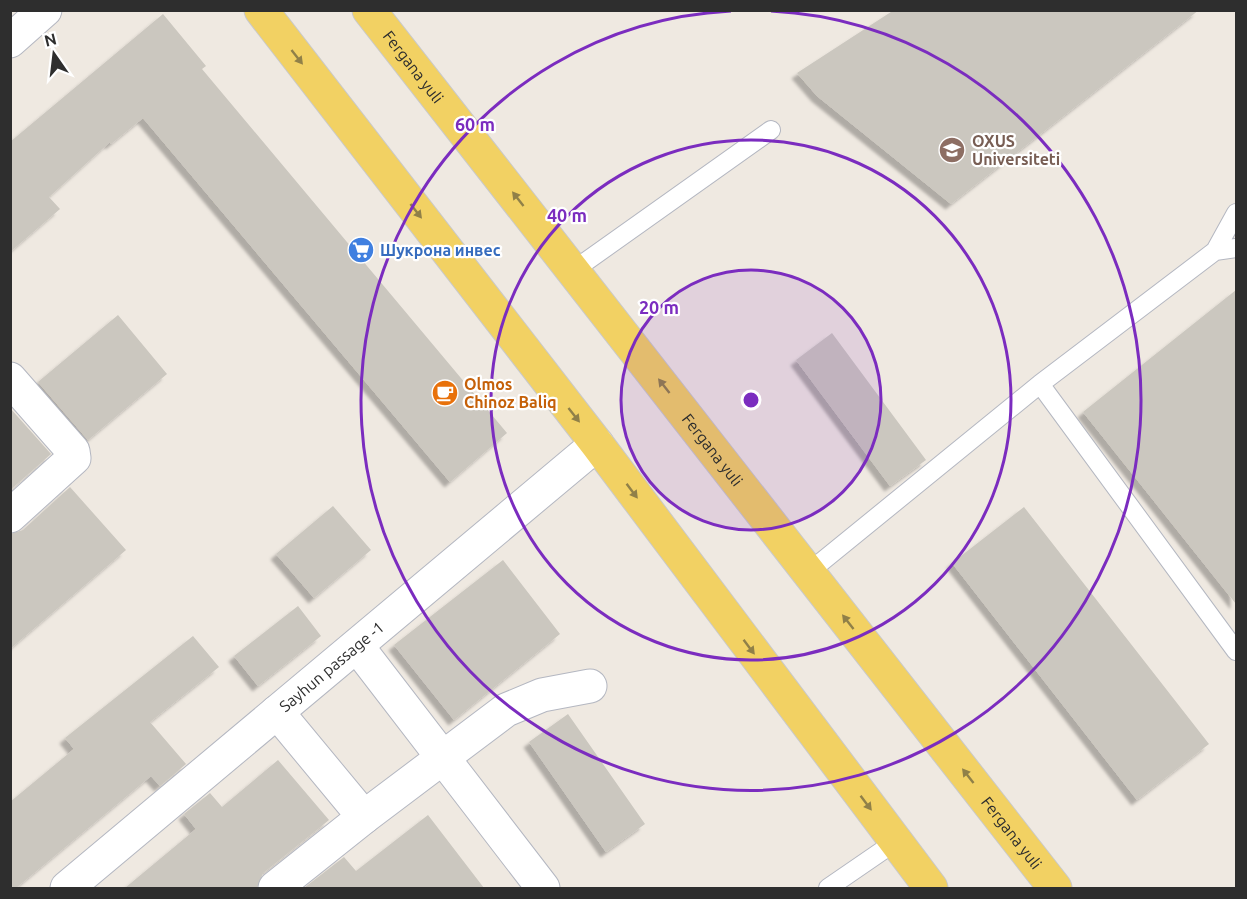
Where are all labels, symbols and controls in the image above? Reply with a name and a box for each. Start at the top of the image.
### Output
north arrow [24,24,84,84]
street label: Fergana yuli [380,27,447,106]
text: N [42,29,58,50]
one-way arrow [291,49,303,64]
text: 60 m [455,114,495,134]
place label: OXUS Universiteti [972,132,1060,168]
school or university icon: OXUS Universiteti [937,135,967,165]
one-way arrow [511,191,524,207]
one-way arrow [410,203,423,219]
text: 40 m [547,205,587,225]
supermarket icon: Шукрона инвес [346,235,376,265]
place label: Шукрона инвес [380,241,501,259]
text: 20 m [639,297,679,317]
place label: Olmos Chinoz Baliq [464,375,557,411]
cafe icon: Olmos Chinoz Baliq [430,378,460,408]
one-way arrow [658,378,670,393]
centre of rings [741,390,761,410]
one-way arrow [568,407,581,423]
street label: Fergana yuli [679,410,746,489]
one-way arrow [626,483,638,499]
one-way arrow [842,615,854,631]
street label: Sayhun passage -1 [276,618,387,715]
one-way arrow [742,639,755,655]
one-way arrow [961,768,974,784]
street label: Fergana yuli [978,793,1046,872]
one-way arrow [859,796,871,811]

